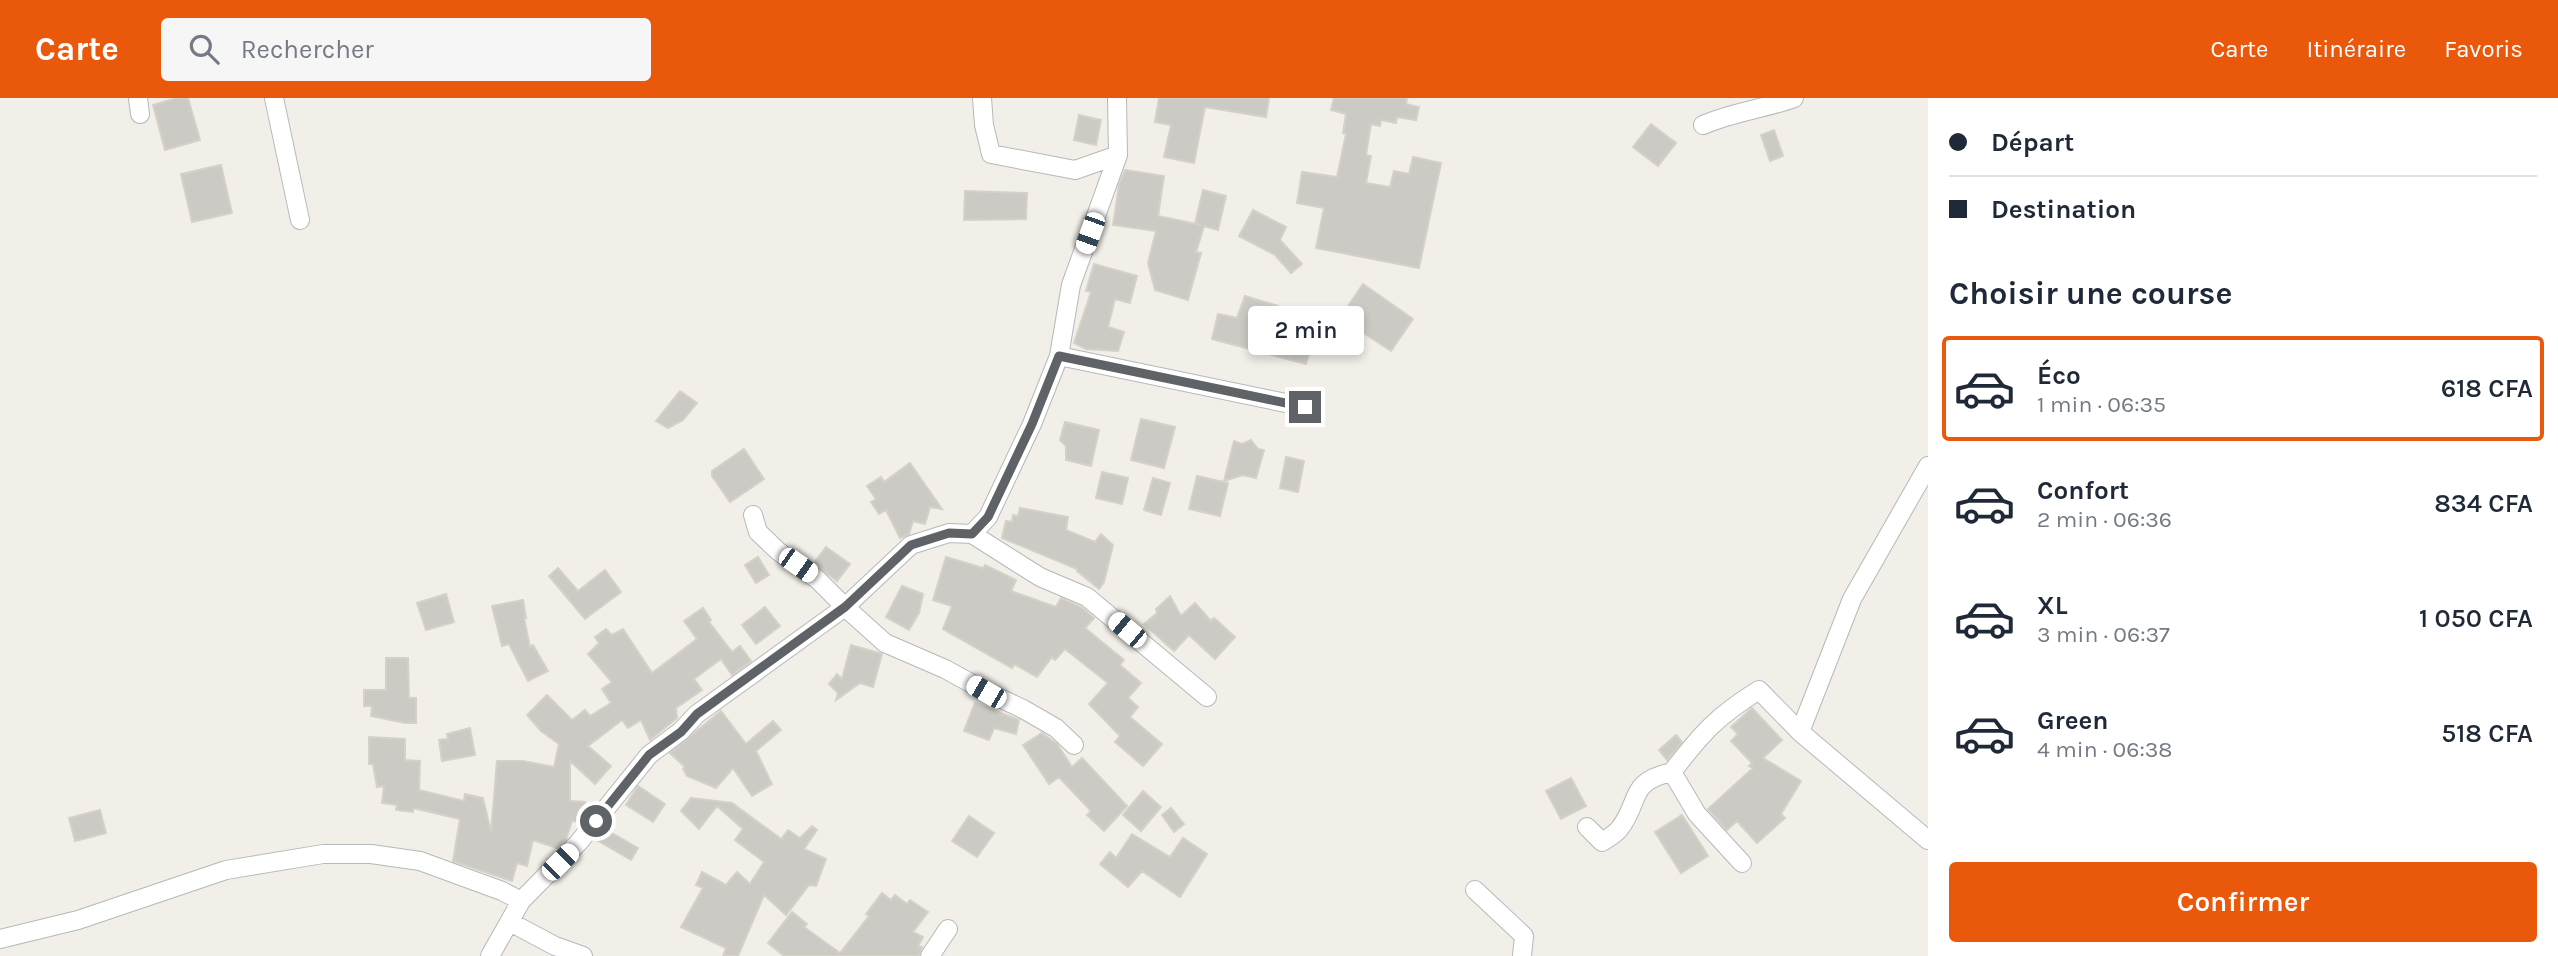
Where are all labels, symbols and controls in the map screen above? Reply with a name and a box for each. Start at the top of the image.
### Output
search box [161,18,651,81]
text: Carte [35,30,119,68]
icon: search [185,30,223,68]
text: Rechercher [241,34,374,65]
text: Carte [2210,35,2268,63]
text: Itinéraire [2306,35,2406,63]
text: Favoris [2444,35,2523,63]
text: Départ [1991,127,2074,158]
text: Destination [1991,194,2136,225]
car [1073,210,1108,256]
text: Choisir une course [1949,275,2232,312]
callout: 2 min [1247,306,1363,354]
text: 2 min [1275,317,1337,344]
icon: car [1953,357,2016,420]
text: Éco [2037,360,2081,391]
text: 618 CFA [2441,373,2533,404]
route end [1289,391,1321,423]
text: 1 min · 06:35 [2037,391,2166,418]
icon: car [1953,472,2016,535]
text: Confort [2037,475,2129,506]
text: 834 CFA [2434,488,2533,519]
text: 2 min · 06:36 [2037,506,2172,533]
car [775,544,822,586]
icon: car [1953,587,2016,650]
text: XL [2037,590,2068,621]
text: 1 050 CFA [2419,603,2533,634]
car [1105,608,1150,652]
text: 3 min · 06:37 [2037,621,2170,648]
car [963,672,1010,712]
icon: car [1953,702,2016,765]
text: Green [2037,705,2109,736]
text: 518 CFA [2441,718,2533,749]
text: 4 min · 06:38 [2037,736,2172,763]
route start [580,805,612,837]
car [538,840,583,884]
button: Confirmer [1949,862,2537,942]

